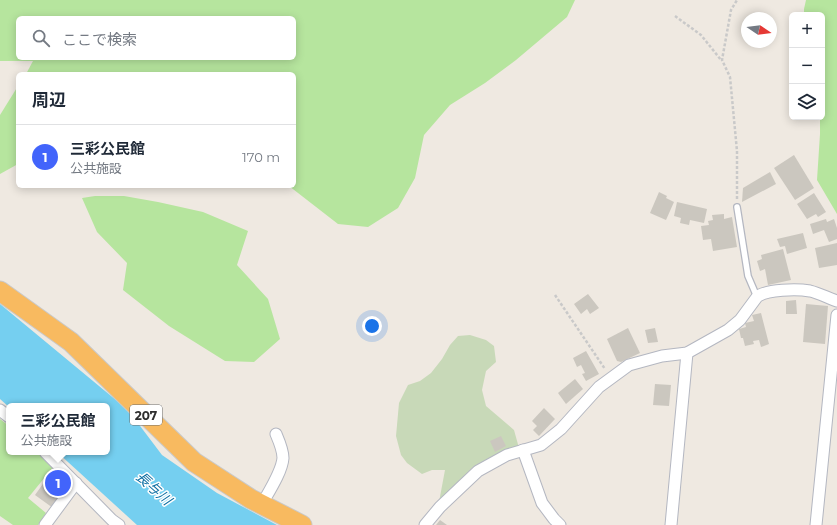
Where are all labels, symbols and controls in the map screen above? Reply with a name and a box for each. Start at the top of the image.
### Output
north arrow [741,12,777,48]
map controls [789,12,825,120]
button: + [789,12,825,48]
search box [16,16,296,60]
icon: search [30,27,52,49]
text: ここで検索 [62,30,137,49]
button: − [789,48,825,84]
button: layers [789,84,825,120]
text: 周辺 [32,90,66,110]
text: 三彩公民館 [70,139,145,158]
text: 1 [42,149,48,165]
text: 170 m [242,149,280,165]
text: 公共施設 [70,160,122,176]
your location [362,316,382,336]
popup [6,403,110,455]
road number: 207 [130,405,162,425]
text: 三彩公民館 [20,411,96,430]
text: 公共施設 [20,432,73,448]
water label: 長与川 [132,467,177,510]
pin: 1 [45,468,71,498]

